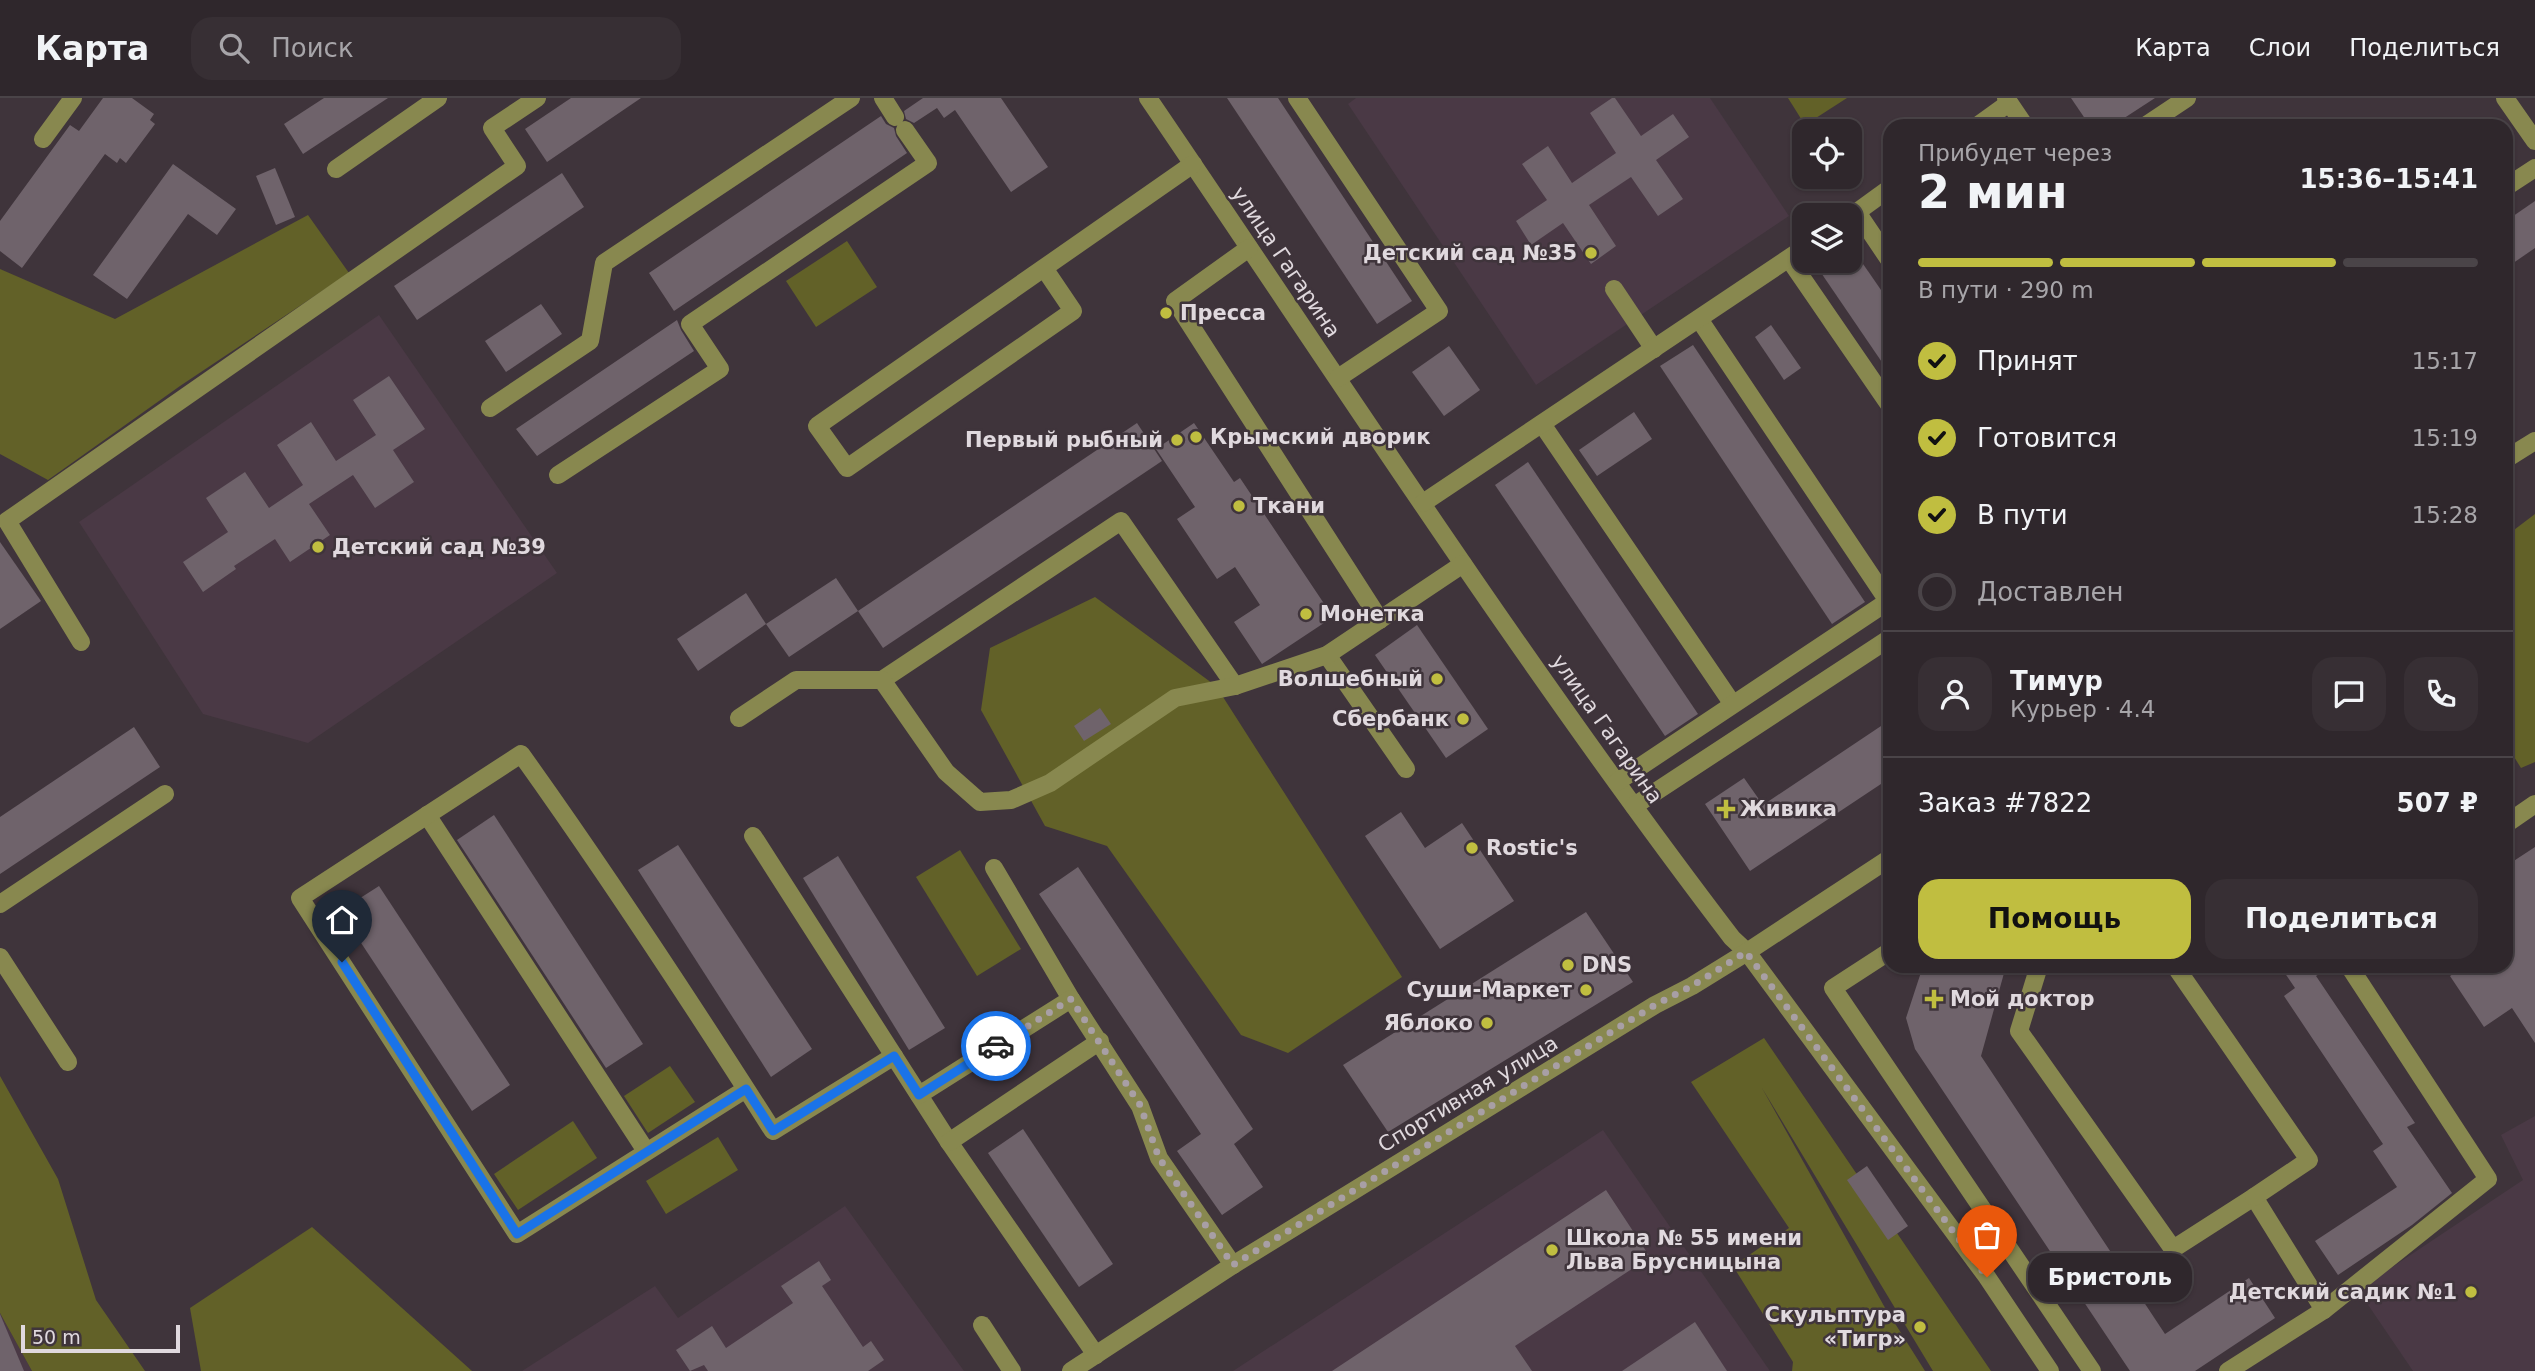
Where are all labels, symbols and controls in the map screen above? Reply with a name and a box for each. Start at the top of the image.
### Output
search box [191,17,681,80]
text: Карта [35,29,149,68]
icon: search [215,29,253,67]
text: Поиск [271,33,354,63]
text: Карта [2135,34,2211,62]
text: Слои [2249,34,2311,62]
text: Поделиться [2349,34,2500,62]
map controls [1792,119,1862,273]
button: locate [1792,119,1862,189]
text: Прибудет через [1918,140,2112,166]
text: 15:36–15:41 [2299,164,2478,194]
text: 2 мин [1918,165,2068,219]
street label: улица Гагарина [1227,182,1345,342]
button: layers [1792,203,1862,273]
place label: Детский сад №35 [1363,241,1577,265]
marker: Детский сад №35 [1583,245,1599,261]
text: В пути · 290 m [1918,277,2094,303]
place label: Пресса [1180,301,1266,325]
marker: Пресса [1158,305,1174,321]
icon: check [1918,342,1956,380]
text: Принят [1977,346,2078,376]
text: 15:17 [2412,348,2478,374]
icon: check [1918,419,1956,457]
text: Готовится [1977,423,2117,453]
place label: Крымский дворик [1210,425,1430,449]
text: 15:19 [2412,425,2478,451]
place label: Первый рыбный [965,428,1163,452]
marker: Крымский дворик [1188,429,1204,445]
marker: Первый рыбный [1169,432,1185,448]
place label: Ткани [1253,494,1325,518]
icon: check [1918,496,1956,534]
marker: Ткани [1231,498,1247,514]
text: В пути [1977,500,2068,530]
text: 15:28 [2412,502,2478,528]
place label: Детский сад №39 [332,535,546,559]
marker: Детский сад №39 [310,539,326,555]
text: Доставлен [1977,577,2124,607]
place label: Монетка [1320,602,1425,626]
marker: Монетка [1298,606,1314,622]
street label: улица Гагарина [1547,650,1667,808]
button: person [1918,657,1992,731]
button: chat [2312,657,2386,731]
button: phone [2404,657,2478,731]
text: Тимур [2010,666,2103,696]
place label: Волшебный [1278,667,1423,691]
marker: Волшебный [1429,671,1445,687]
text: Курьер · 4.4 [2010,696,2155,722]
place label: Сбербанк [1332,707,1449,731]
marker: Сбербанк [1455,711,1471,727]
text: Заказ #7822 [1918,788,2092,818]
text: 507 ₽ [2397,788,2478,818]
place label: Живика [1740,797,1837,821]
marker: Живика [1718,801,1734,817]
place label: Rostic's [1486,836,1578,860]
marker: Rostic's [1464,840,1480,856]
button: Помощь [1918,879,2191,959]
button: Поделиться [2205,879,2478,959]
pin [312,890,372,962]
icon: home [323,901,361,939]
place label: DNS [1582,953,1632,977]
marker: DNS [1560,957,1576,973]
place label: Суши-Маркет [1406,978,1573,1002]
marker: Суши-Маркет [1578,982,1594,998]
place label: Мой доктор [1950,987,2095,1011]
marker: Мой доктор [1924,989,1944,1009]
courier [961,1011,1031,1081]
place label: Яблоко [1384,1011,1473,1035]
marker: Яблоко [1479,1015,1495,1031]
icon: car [977,1027,1015,1065]
street label: Спортивная улица [1374,1031,1562,1157]
pin [1957,1205,2017,1277]
icon: bag [1968,1216,2006,1254]
place label: Школа № 55 имени Льва Брусницына [1566,1226,1802,1274]
marker: Школа № 55 имени Льва Брусницына [1544,1242,1560,1258]
callout: Бристоль [2029,1252,2194,1302]
text: Бристоль [2048,1264,2172,1290]
place label: Детский садик №1 [2229,1280,2457,1304]
marker: Детский садик №1 [2463,1284,2479,1300]
place label: Скульптура «Тигр» [1764,1303,1906,1351]
marker: Скульптура «Тигр» [1912,1319,1928,1335]
scale bar [21,1322,180,1354]
text: 50 m [32,1326,81,1348]

